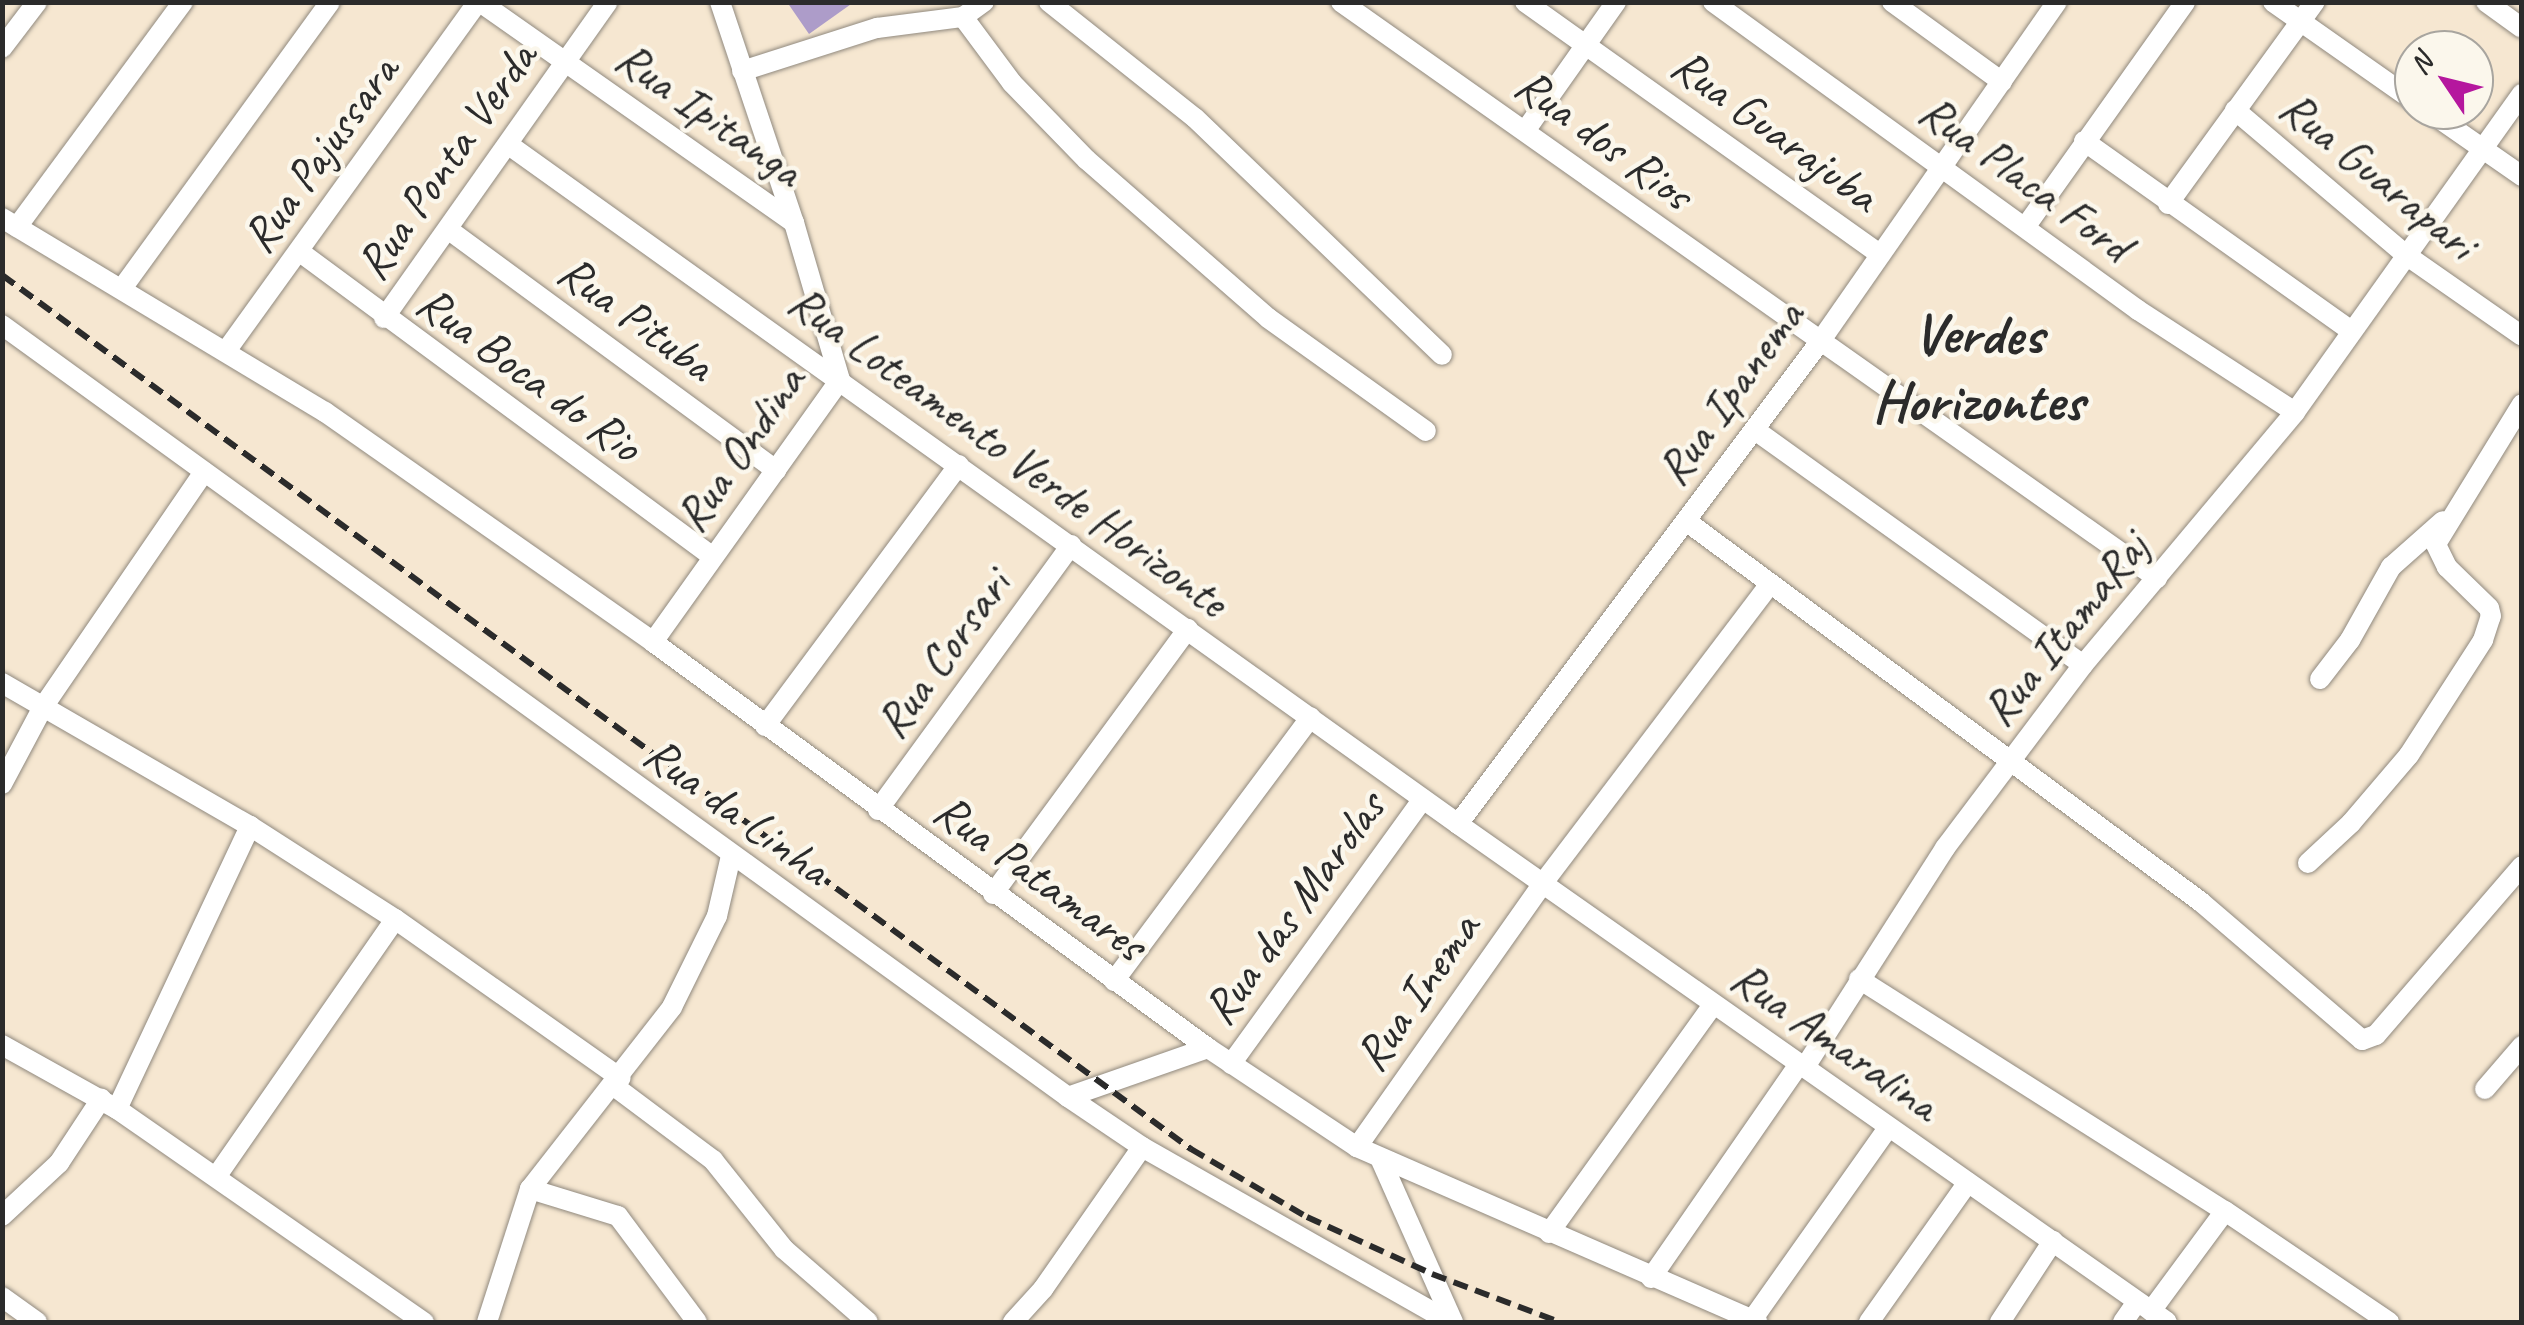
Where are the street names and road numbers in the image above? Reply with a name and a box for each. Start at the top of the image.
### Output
street label: Rua Ipitanga [605,29,813,199]
street label: Rua Ponta Verda [344,33,548,289]
street label: Rua Guarajuba [1662,37,1888,223]
street label: Rua Pajussara [228,43,412,265]
street label: Rua dos Rios [1504,56,1704,222]
street label: Rua Guarapari [2268,78,2488,272]
street label: Rua Placa Ford [1908,82,2142,274]
street label: Rua Pituba [547,242,725,394]
street label: Rua Loteamento Verde Horizonte [777,272,1239,630]
street label: Rua Boca do Rio [406,274,652,474]
street label: Rua Ipanema [1643,289,1817,497]
street label: Rua Ondina [663,356,817,542]
street label: Rua ItamaRaj [1969,520,2161,738]
street label: Rua Corsari [863,560,1023,748]
street label: Rua da Linha [632,724,842,898]
street label: Rua das Marolas [1190,780,1398,1036]
street label: Rua Patamares [923,781,1157,973]
street label: Rua Inema [1343,903,1491,1081]
street label: Rua Amaralina [1720,948,1950,1134]

